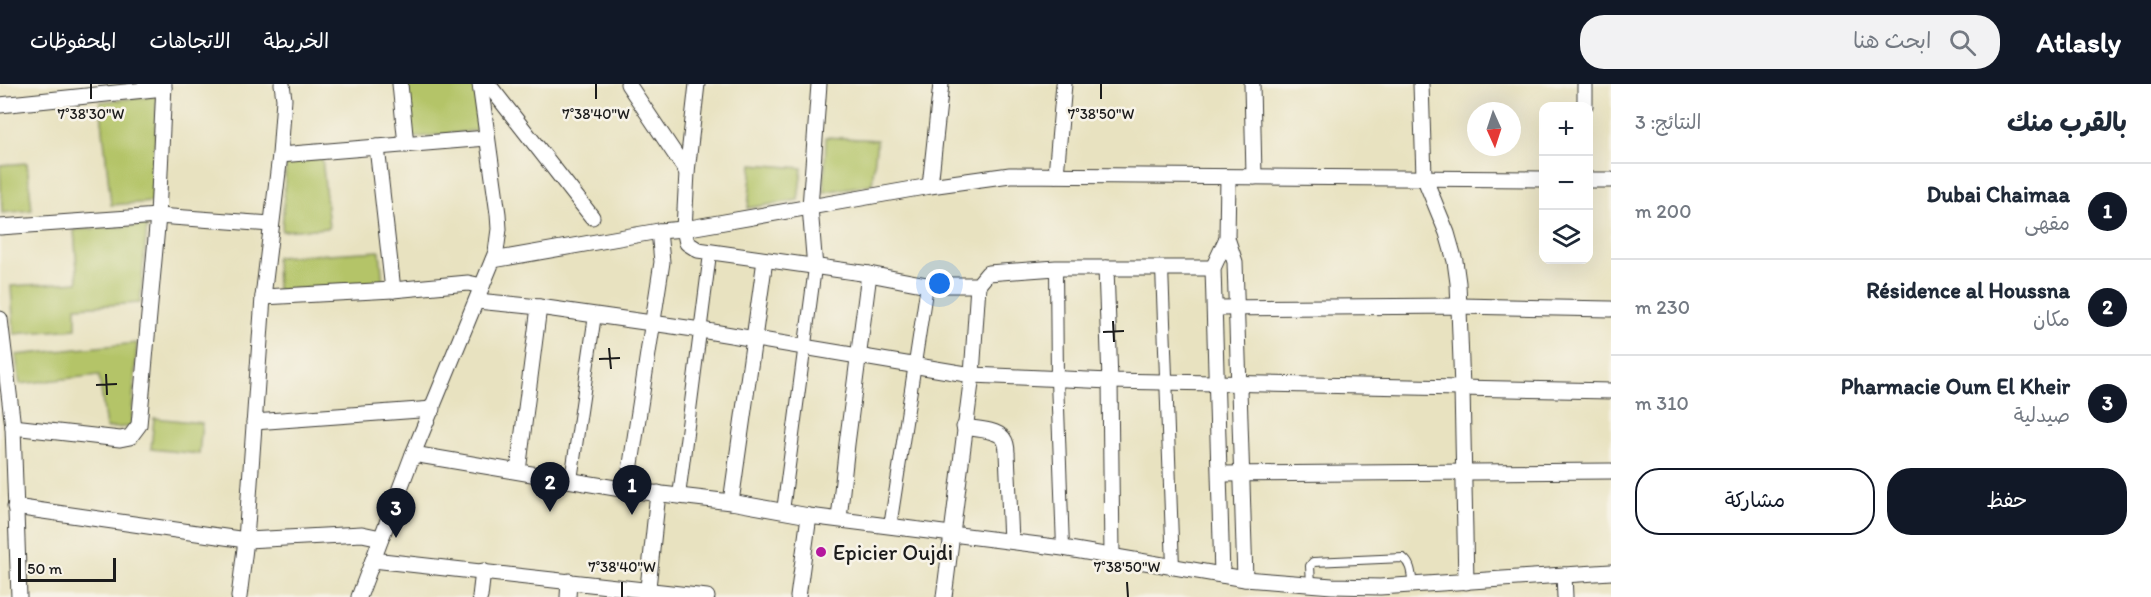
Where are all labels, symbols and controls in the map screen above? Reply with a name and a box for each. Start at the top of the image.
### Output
search box [1580,15,2000,69]
text: Atlasly [2036,25,2121,59]
icon: search [1946,26,1979,59]
text: ابحث هنا [1853,27,1931,54]
text: المحفوظات [30,28,116,53]
text: الاتجاهات [149,28,231,53]
text: الخريطة [264,28,329,53]
north arrow [1467,102,1521,156]
map controls [1539,102,1593,264]
button: + [1539,102,1593,156]
text: 7°38'30"W [58,105,125,123]
text: 7°38'40"W [562,105,630,123]
text: 7°38'50"W [1068,105,1134,123]
text: بالقرب منك [2007,106,2127,138]
text: النتائج: 3 [1635,110,1701,134]
button: − [1539,156,1593,210]
text: Dubai Chaimaa [1927,181,2070,208]
text: 200 m [1635,199,1692,223]
text: 1 [2103,199,2112,223]
button: layers [1539,210,1593,264]
text: مقهى [2024,211,2070,235]
your location [925,269,954,298]
text: Résidence al Houssna [1866,277,2070,304]
text: 230 m [1635,295,1690,319]
text: 2 [2102,295,2113,319]
text: مكان [2033,307,2070,331]
text: Pharmacie Oum El Kheir [1841,373,2070,400]
text: 310 m [1635,391,1689,415]
text: 3 [2102,391,2113,415]
text: صيدلية [2014,403,2070,427]
pin: 2 [530,462,570,512]
pin: 1 [612,466,652,515]
button: مشاركة [1635,468,1875,535]
button: حفظ [1887,468,2127,535]
pin: 3 [376,488,416,538]
place label: Epicier Oujdi [833,539,953,566]
marker: Epicier Oujdi [814,545,828,559]
scale bar [18,555,116,582]
text: 7°38'40"W [588,558,656,576]
text: 7°38'50"W [1094,558,1160,576]
text: 50 m [27,559,62,578]

